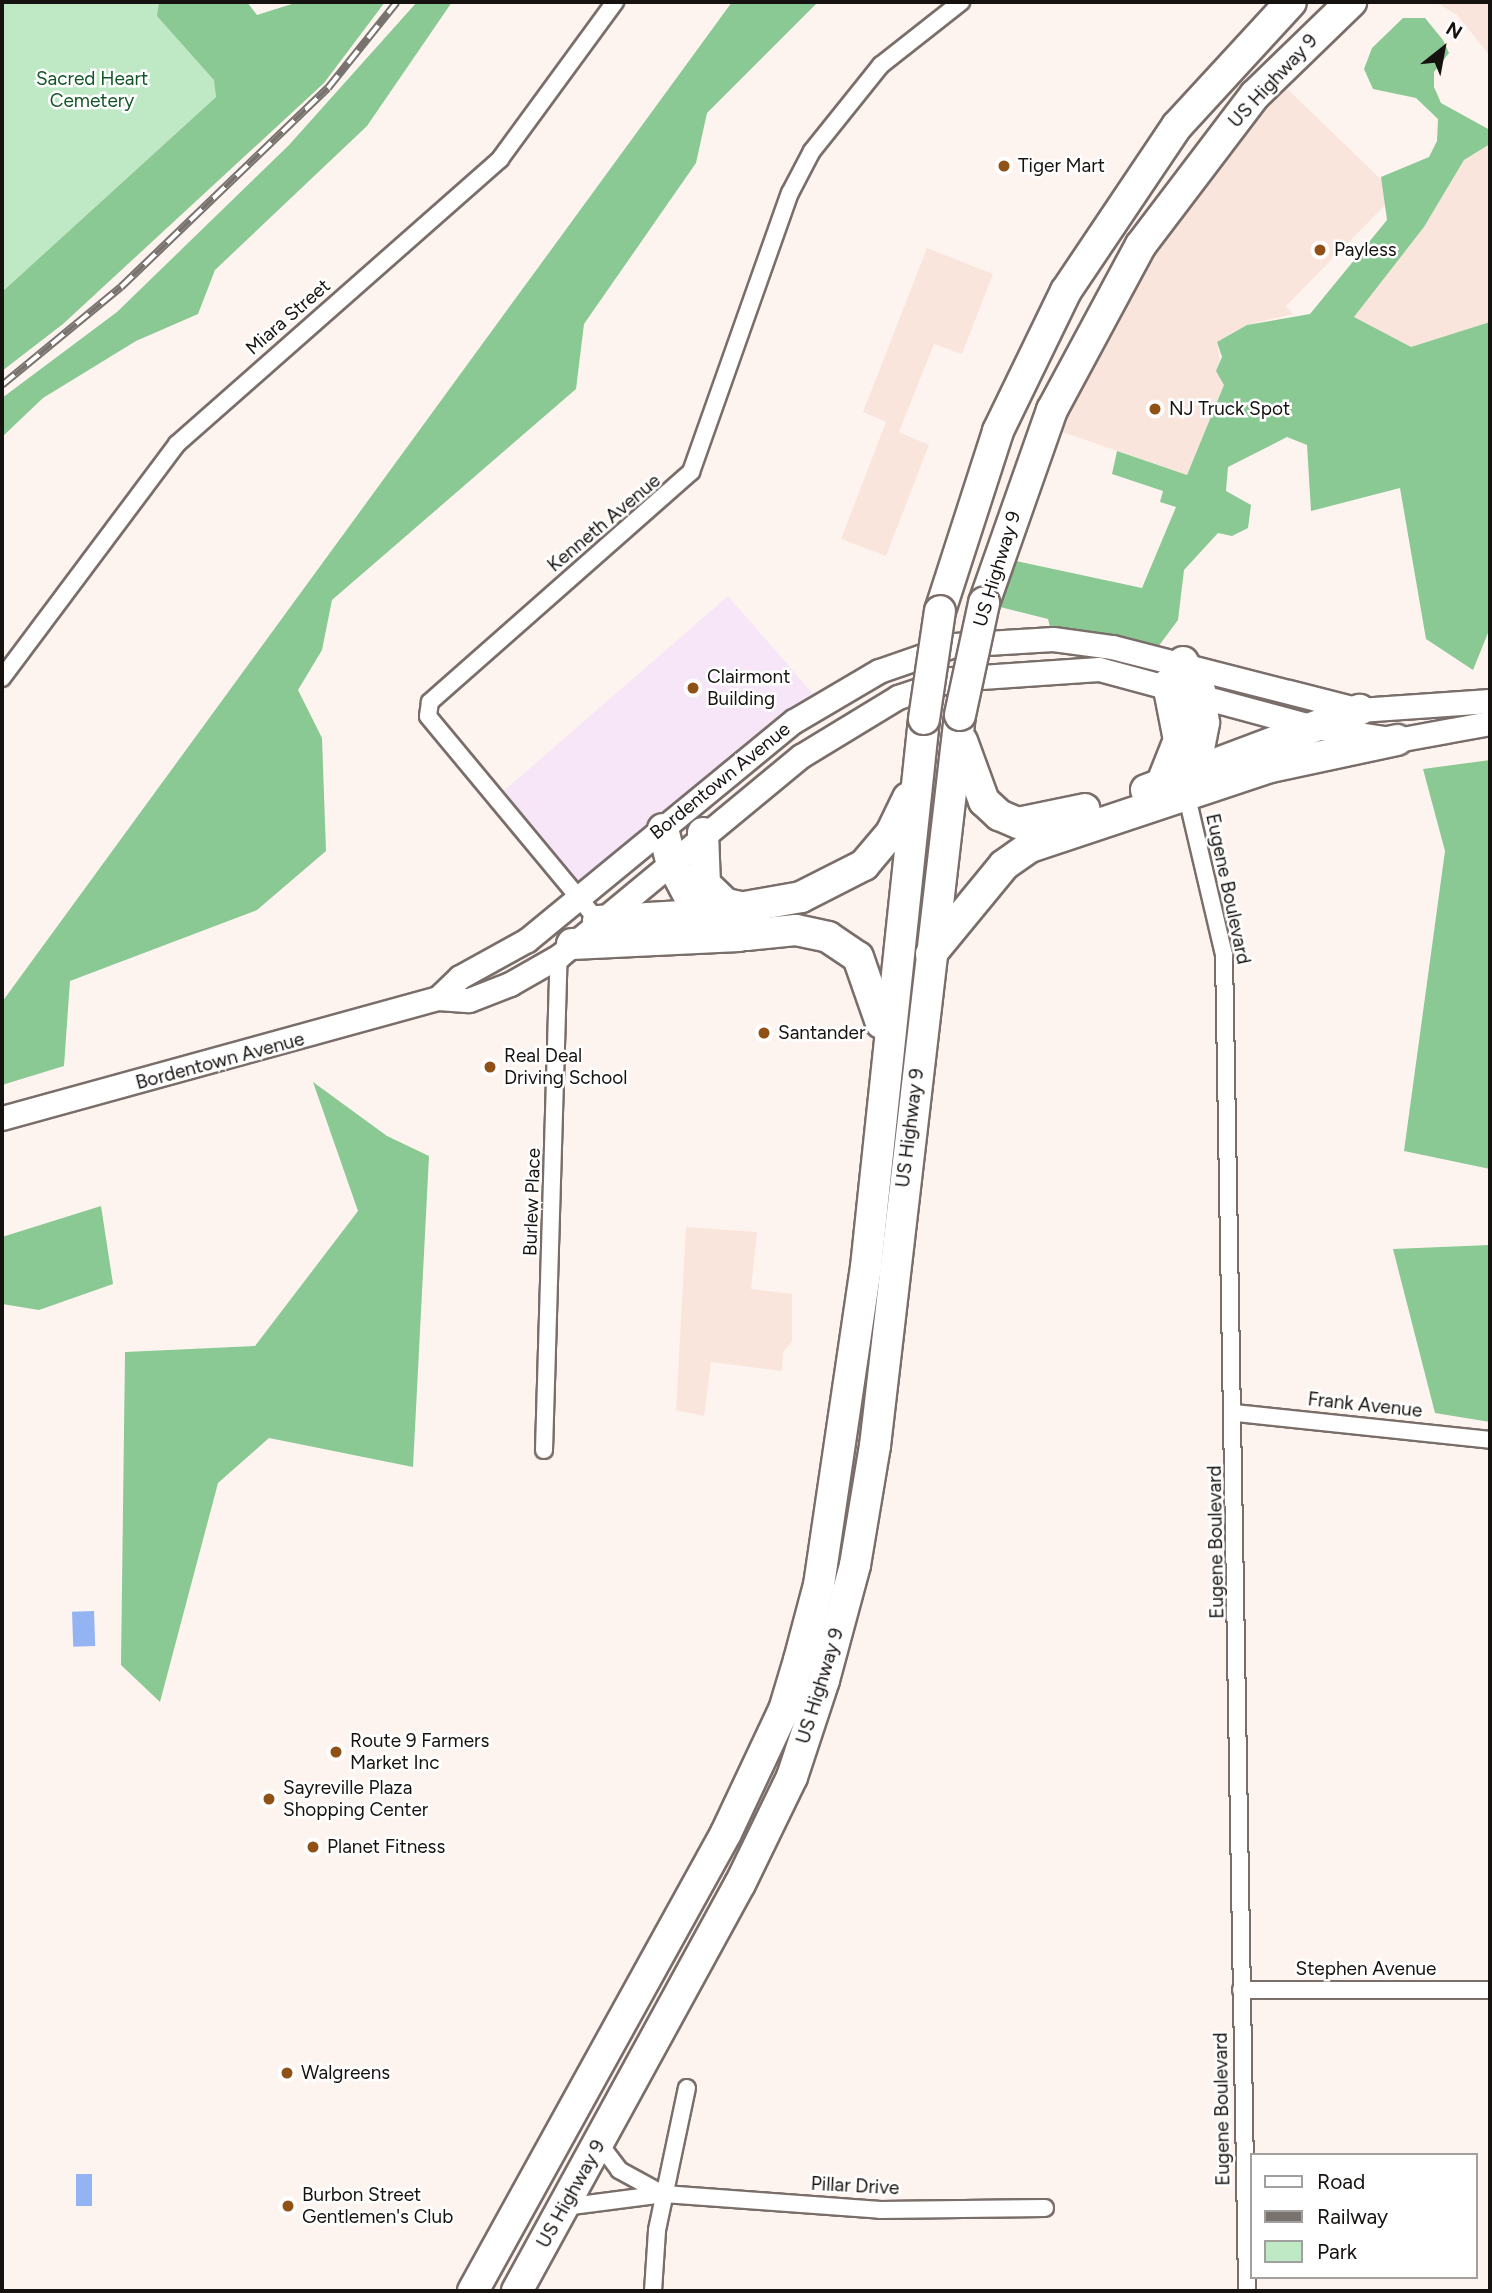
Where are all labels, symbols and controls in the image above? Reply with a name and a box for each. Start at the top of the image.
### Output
north arrow [1408,14,1478,84]
text: N [1442,17,1466,44]
street label: US Highway 9 [1224,29,1322,133]
park label: Sacred Heart Cemetery [36,68,148,112]
place label: Tiger Mart [1018,155,1105,177]
marker: Tiger Mart [996,158,1012,174]
place label: Payless [1334,239,1397,261]
marker: Payless [1312,242,1328,258]
street label: Miara Street [241,274,335,360]
place label: NJ Truck Spot [1169,398,1290,420]
marker: NJ Truck Spot [1147,401,1163,417]
street label: Kenneth Avenue [543,469,665,577]
street label: US Highway 9 [969,508,1025,630]
place label: Clairmont Building [707,666,790,710]
marker: Clairmont Building [685,680,701,696]
street label: Bordentown Avenue [645,718,795,844]
street label: Eugene Boulevard [1201,812,1255,966]
place label: Santander [778,1022,865,1044]
marker: Santander [756,1025,772,1041]
street label: Bordentown Avenue [133,1028,307,1094]
place label: Real Deal Driving School [504,1045,627,1089]
marker: Real Deal Driving School [482,1059,498,1075]
street label: US Highway 9 [891,1067,929,1189]
street label: Burlew Place [519,1148,545,1256]
street label: Frank Avenue [1307,1388,1423,1422]
street label: Eugene Boulevard [1203,1465,1229,1619]
street label: US Highway 9 [792,1625,848,1747]
place label: Route 9 Farmers Market Inc [350,1730,489,1774]
marker: Route 9 Farmers Market Inc [328,1744,344,1760]
place label: Sayreville Plaza Shopping Center [283,1777,428,1821]
marker: Sayreville Plaza Shopping Center [261,1791,277,1807]
place label: Planet Fitness [327,1836,445,1858]
marker: Planet Fitness [305,1839,321,1855]
street label: Stephen Avenue [1296,1958,1436,1980]
street label: Eugene Boulevard [1209,2032,1235,2186]
place label: Walgreens [301,2062,390,2084]
marker: Walgreens [279,2065,295,2081]
street label: US Highway 9 [532,2136,610,2252]
legend [1250,2153,1478,2279]
text: Road [1317,2169,1365,2194]
street label: Pillar Drive [810,2172,900,2200]
place label: Burbon Street Gentlemen's Club [302,2184,453,2228]
marker: Burbon Street Gentlemen's Club [280,2198,296,2214]
text: Railway [1317,2204,1388,2229]
text: Park [1317,2239,1357,2264]

